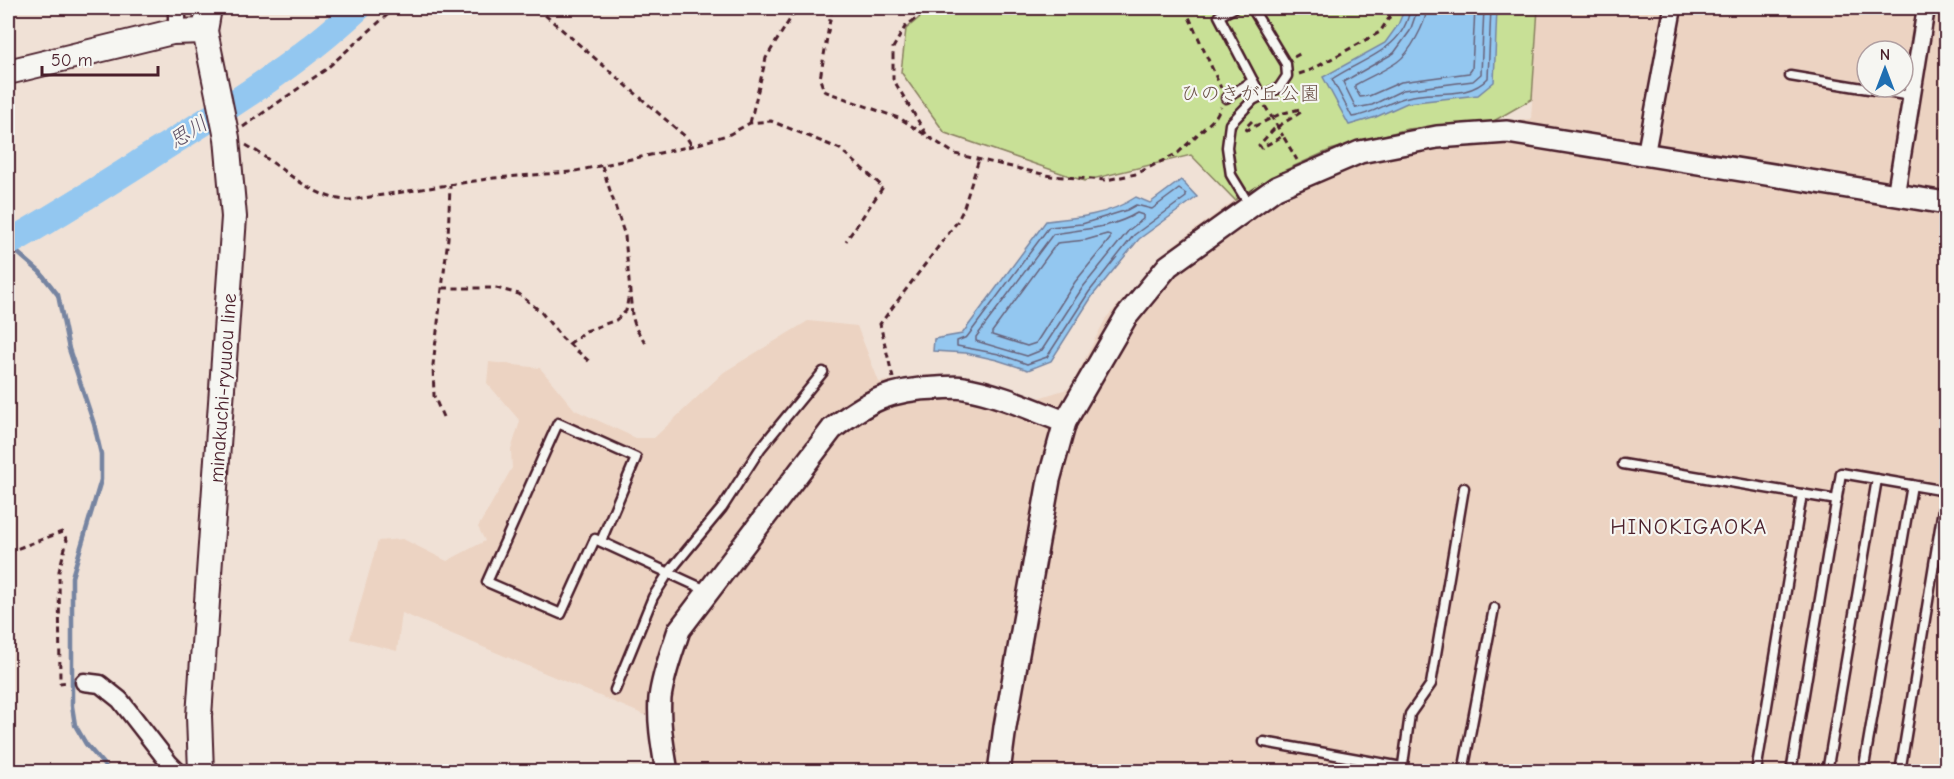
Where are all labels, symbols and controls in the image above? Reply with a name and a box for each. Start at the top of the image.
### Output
scale bar [42,39,158,77]
north arrow [1855,39,1915,99]
text: N [1880,46,1890,64]
text: 50 m [51,50,93,71]
park label: ひのきが丘公園 [1180,82,1320,105]
water label: 思川 [164,111,212,153]
street label: minakuchi-ryuuou line [205,292,241,484]
district label: HINOKIGAOKA [1610,514,1768,540]

